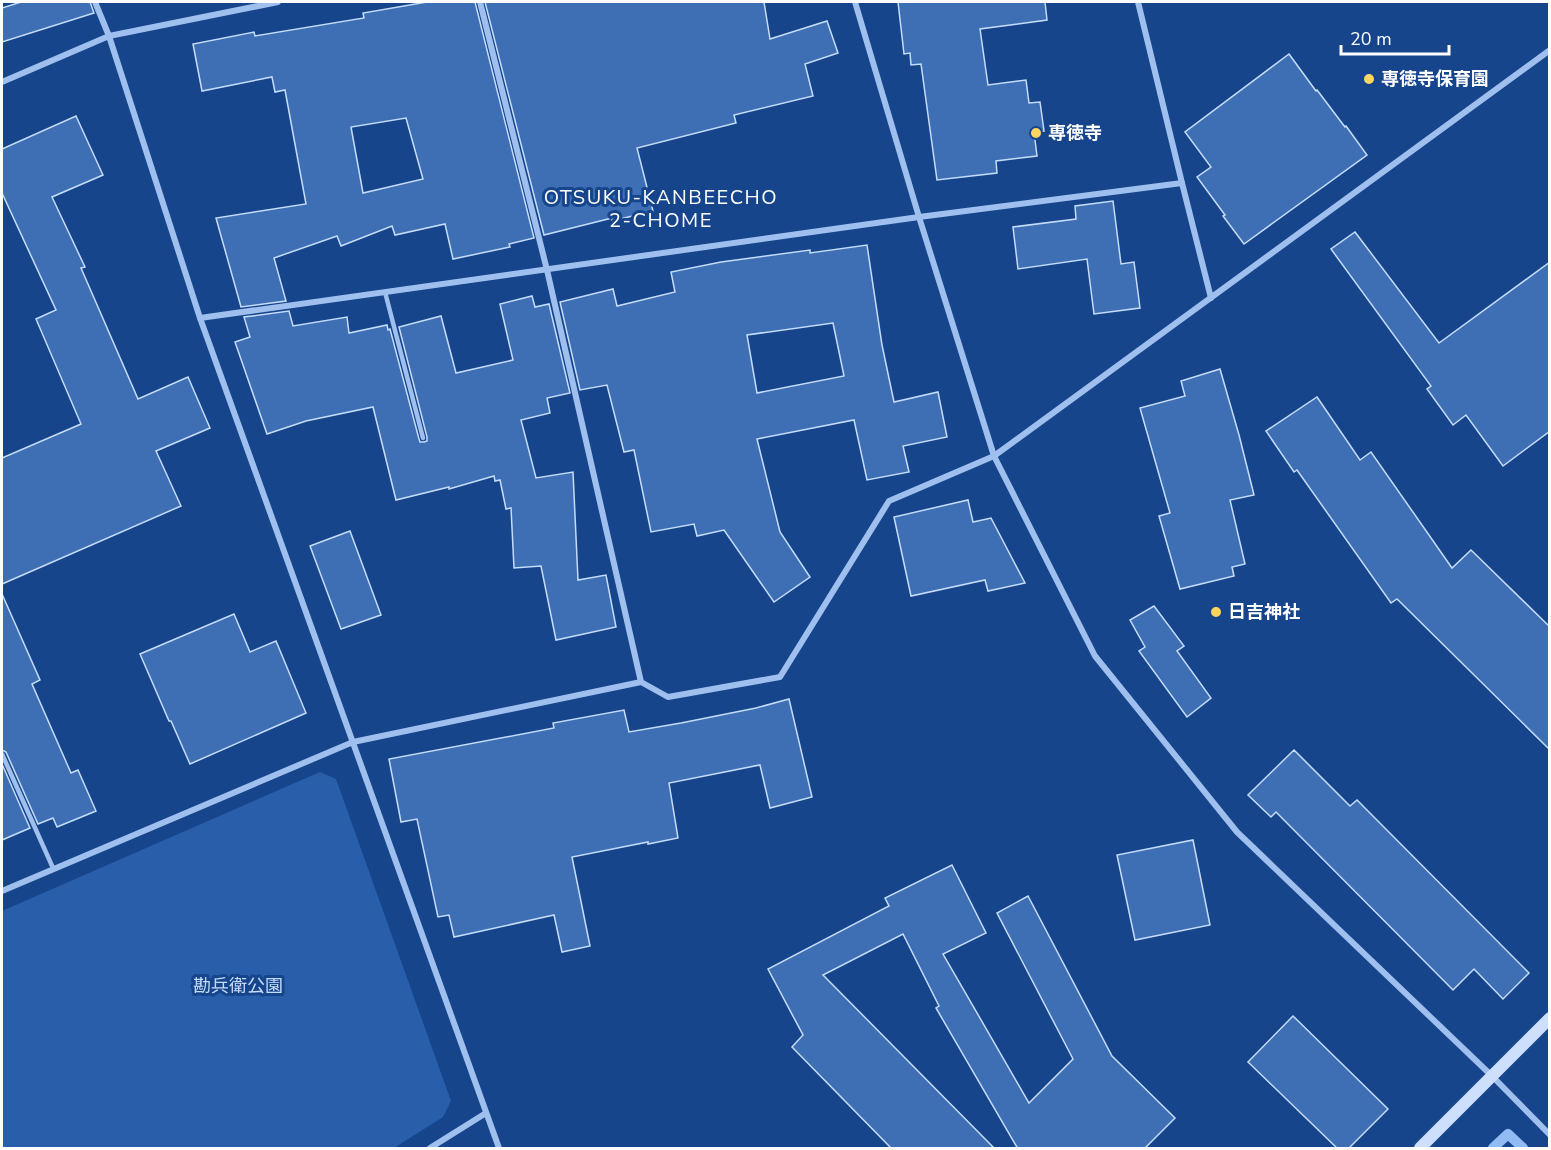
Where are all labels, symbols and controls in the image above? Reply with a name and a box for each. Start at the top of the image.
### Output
scale bar [1341,18,1449,56]
text: 20 m [1350,27,1392,51]
place label: 専徳寺保育園 [1381,67,1489,91]
marker: 専徳寺保育園 [1362,72,1376,86]
place label: 専徳寺 [1048,121,1102,145]
marker: 専徳寺 [1029,126,1043,140]
district label: OTSUKU-KANBEECHO 2-CHOME [544,184,778,234]
place label: 日吉神社 [1228,600,1300,624]
marker: 日吉神社 [1209,605,1223,619]
park label: 勘兵衛公園 [193,974,283,998]

